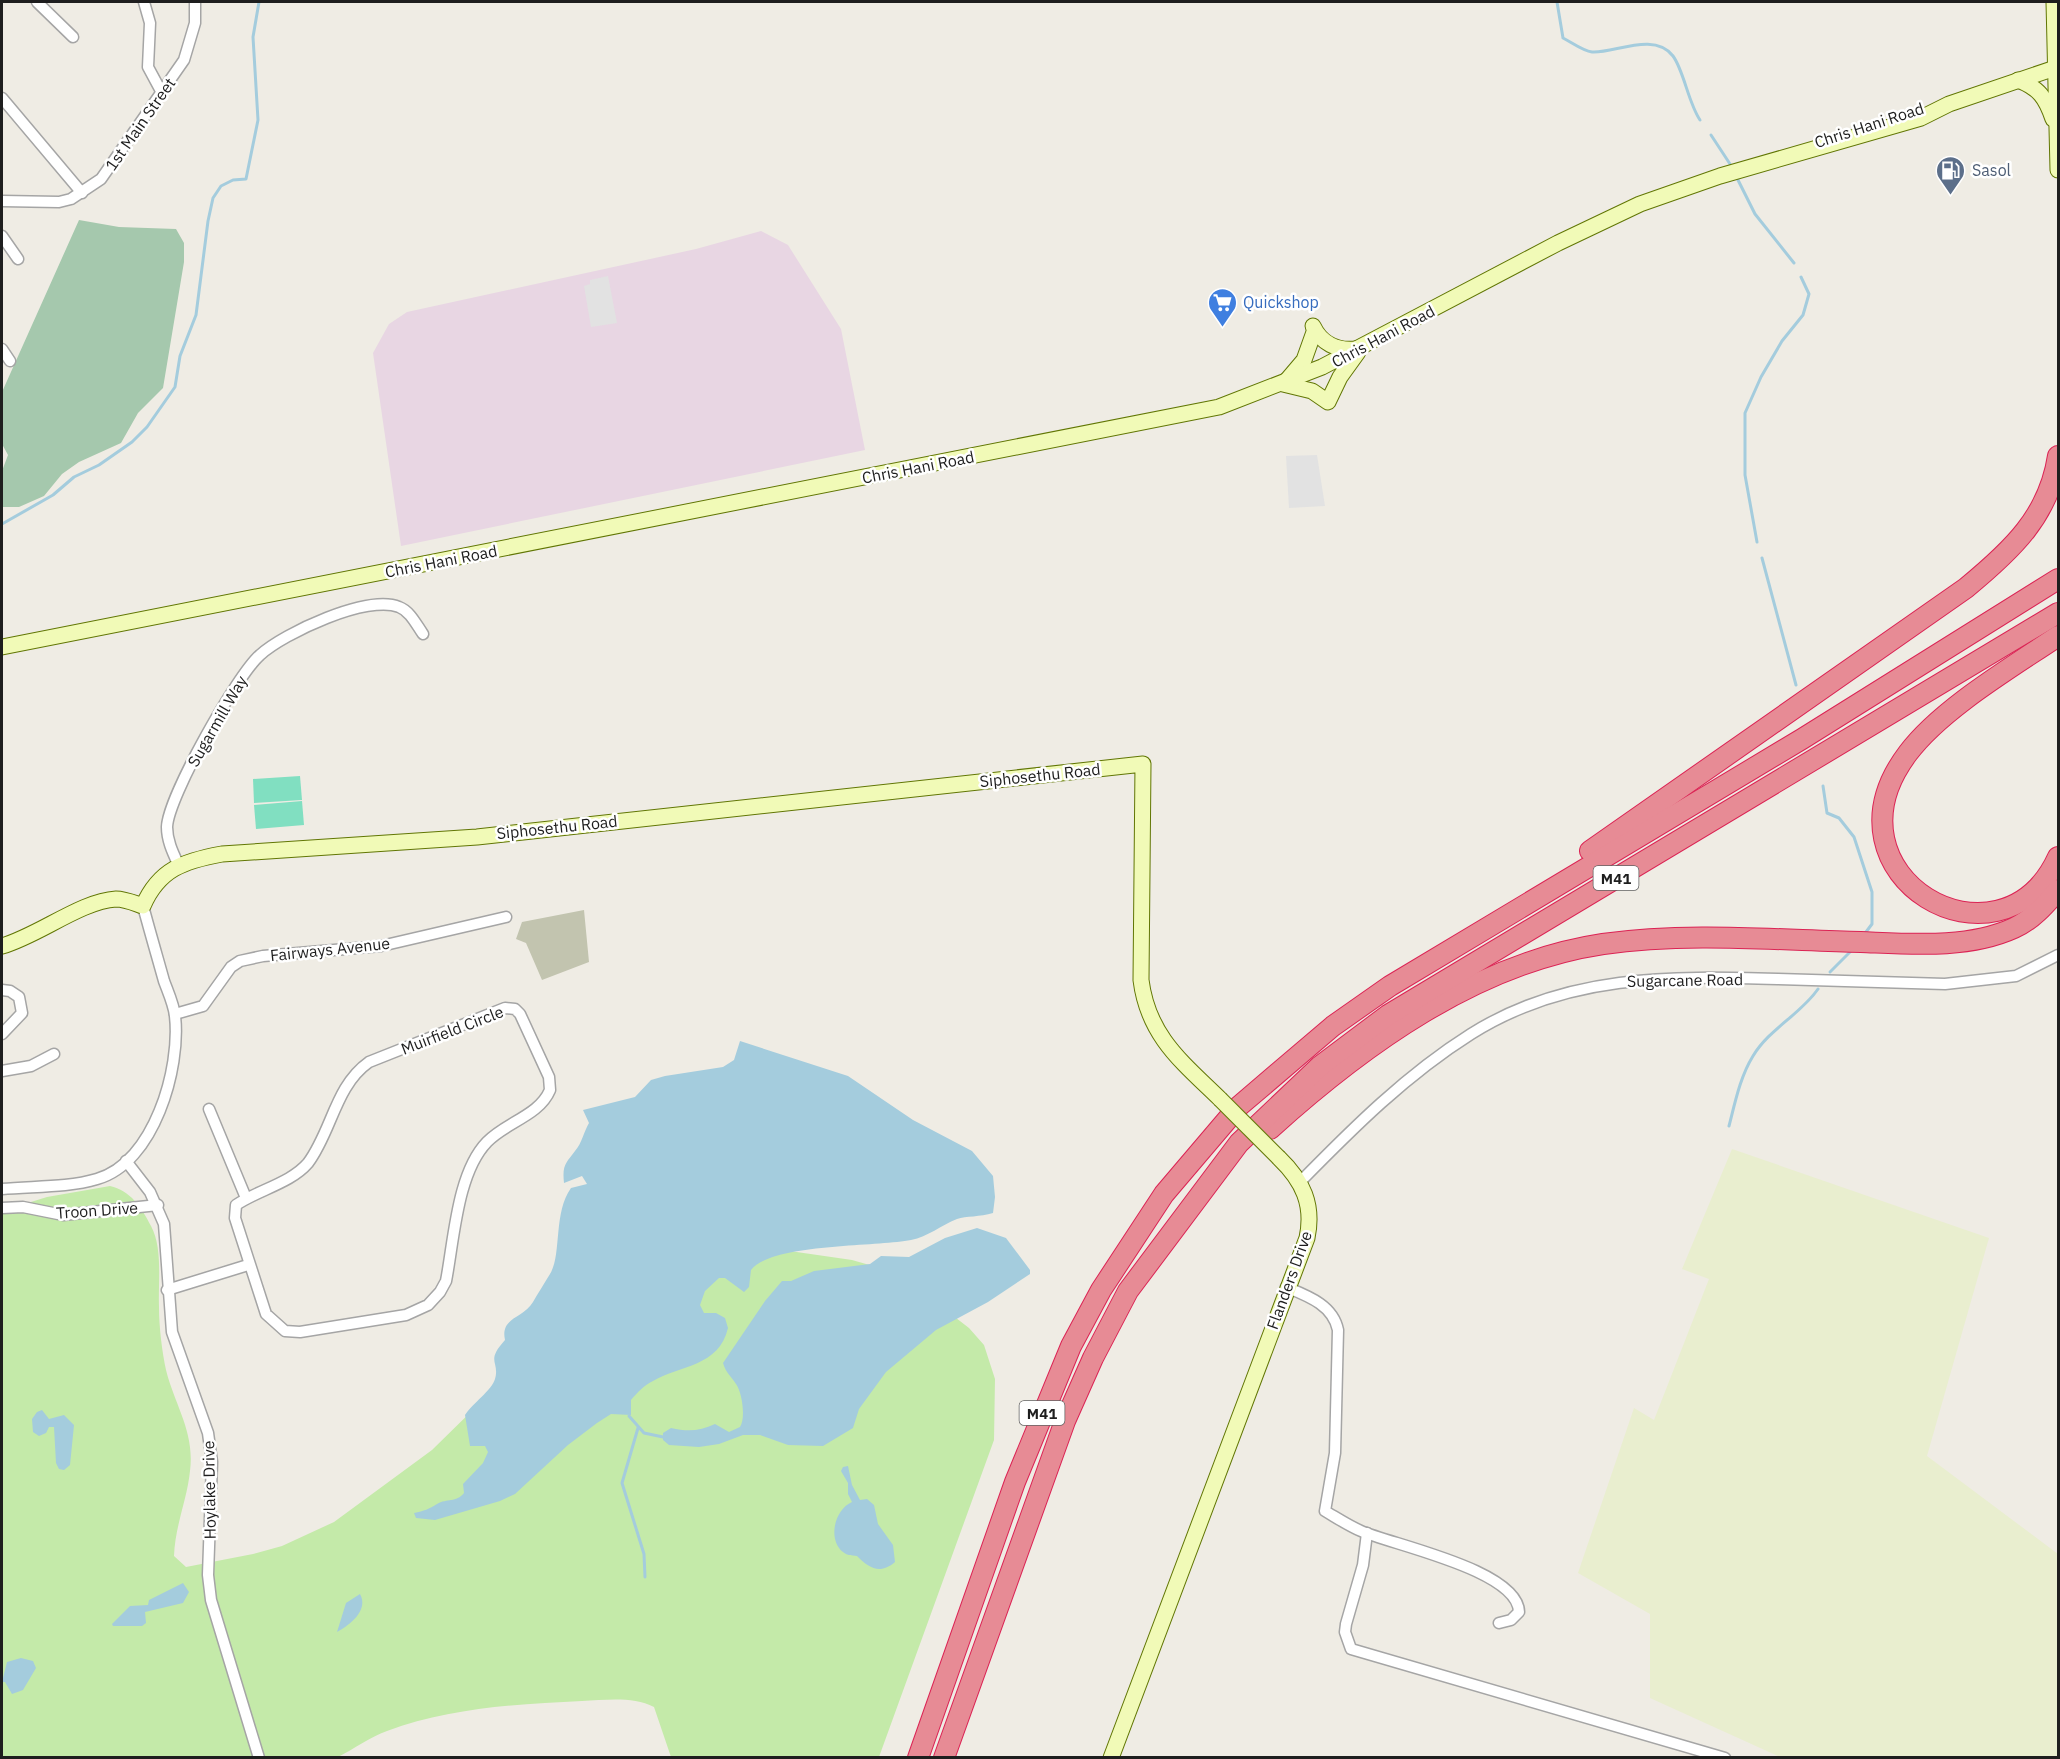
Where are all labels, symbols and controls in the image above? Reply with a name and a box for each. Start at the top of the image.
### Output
street label: 1st Main Street [101,74,179,174]
street label: Chris Hani Road [1812,98,1926,152]
fuel station icon: Sasol [1935,154,1967,196]
place label: Sasol [1972,160,2011,180]
supermarket icon: Quickshop [1206,286,1238,328]
place label: Quickshop [1243,292,1319,312]
street label: Chris Hani Road [1328,300,1438,372]
street label: Chris Hani Road [860,446,976,488]
street label: Chris Hani Road [383,540,499,582]
street label: Sugarmill Way [183,672,251,770]
street label: Siphosethu Road [979,759,1101,791]
street label: Siphosethu Road [496,811,618,843]
road number: M41 [1594,866,1638,890]
street label: Fairways Avenue [269,933,391,965]
street label: Sugarcane Road [1627,969,1743,991]
street label: Muirfield Circle [398,1001,506,1059]
street label: Troon Drive [55,1197,139,1223]
street label: Flanders Drive [1262,1228,1316,1332]
road number: M41 [1020,1401,1064,1425]
street label: Hoylake Drive [198,1440,220,1540]

